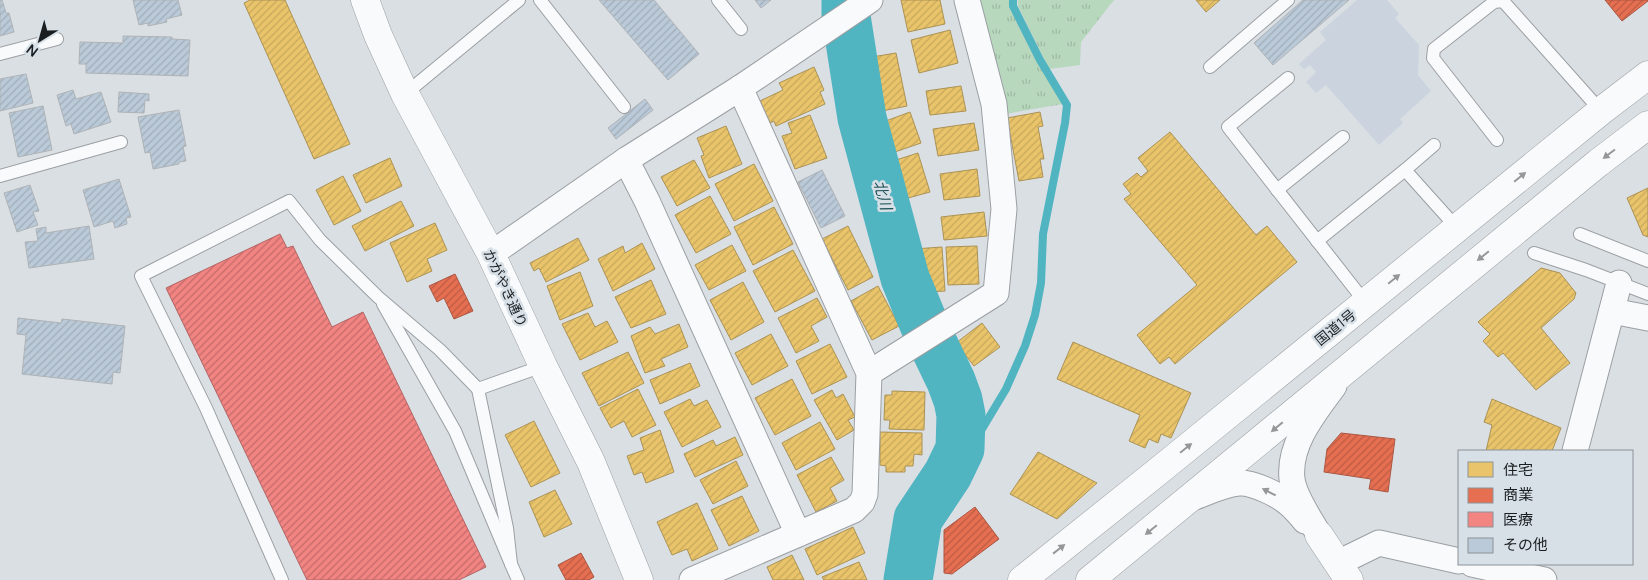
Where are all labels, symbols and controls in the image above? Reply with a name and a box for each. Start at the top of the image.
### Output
north arrow [15,15,65,65]
text: N [22,40,42,61]
one-way arrow [1602,149,1616,159]
one-way arrow [1513,171,1526,182]
water label: 北川 [869,178,898,214]
street label: かがやき通り [480,246,532,330]
one-way arrow [1477,251,1490,262]
one-way arrow [1387,274,1400,285]
street label: 国道1号 [1311,305,1359,349]
one-way arrow [1270,421,1283,432]
one-way arrow [1180,442,1193,453]
legend [1458,450,1633,565]
text: 住宅 [1503,459,1533,480]
text: 商業 [1503,484,1533,505]
one-way arrow [1262,488,1277,496]
text: 医療 [1503,509,1533,530]
one-way arrow [1145,524,1158,535]
text: その他 [1503,534,1548,555]
one-way arrow [1053,544,1066,555]

